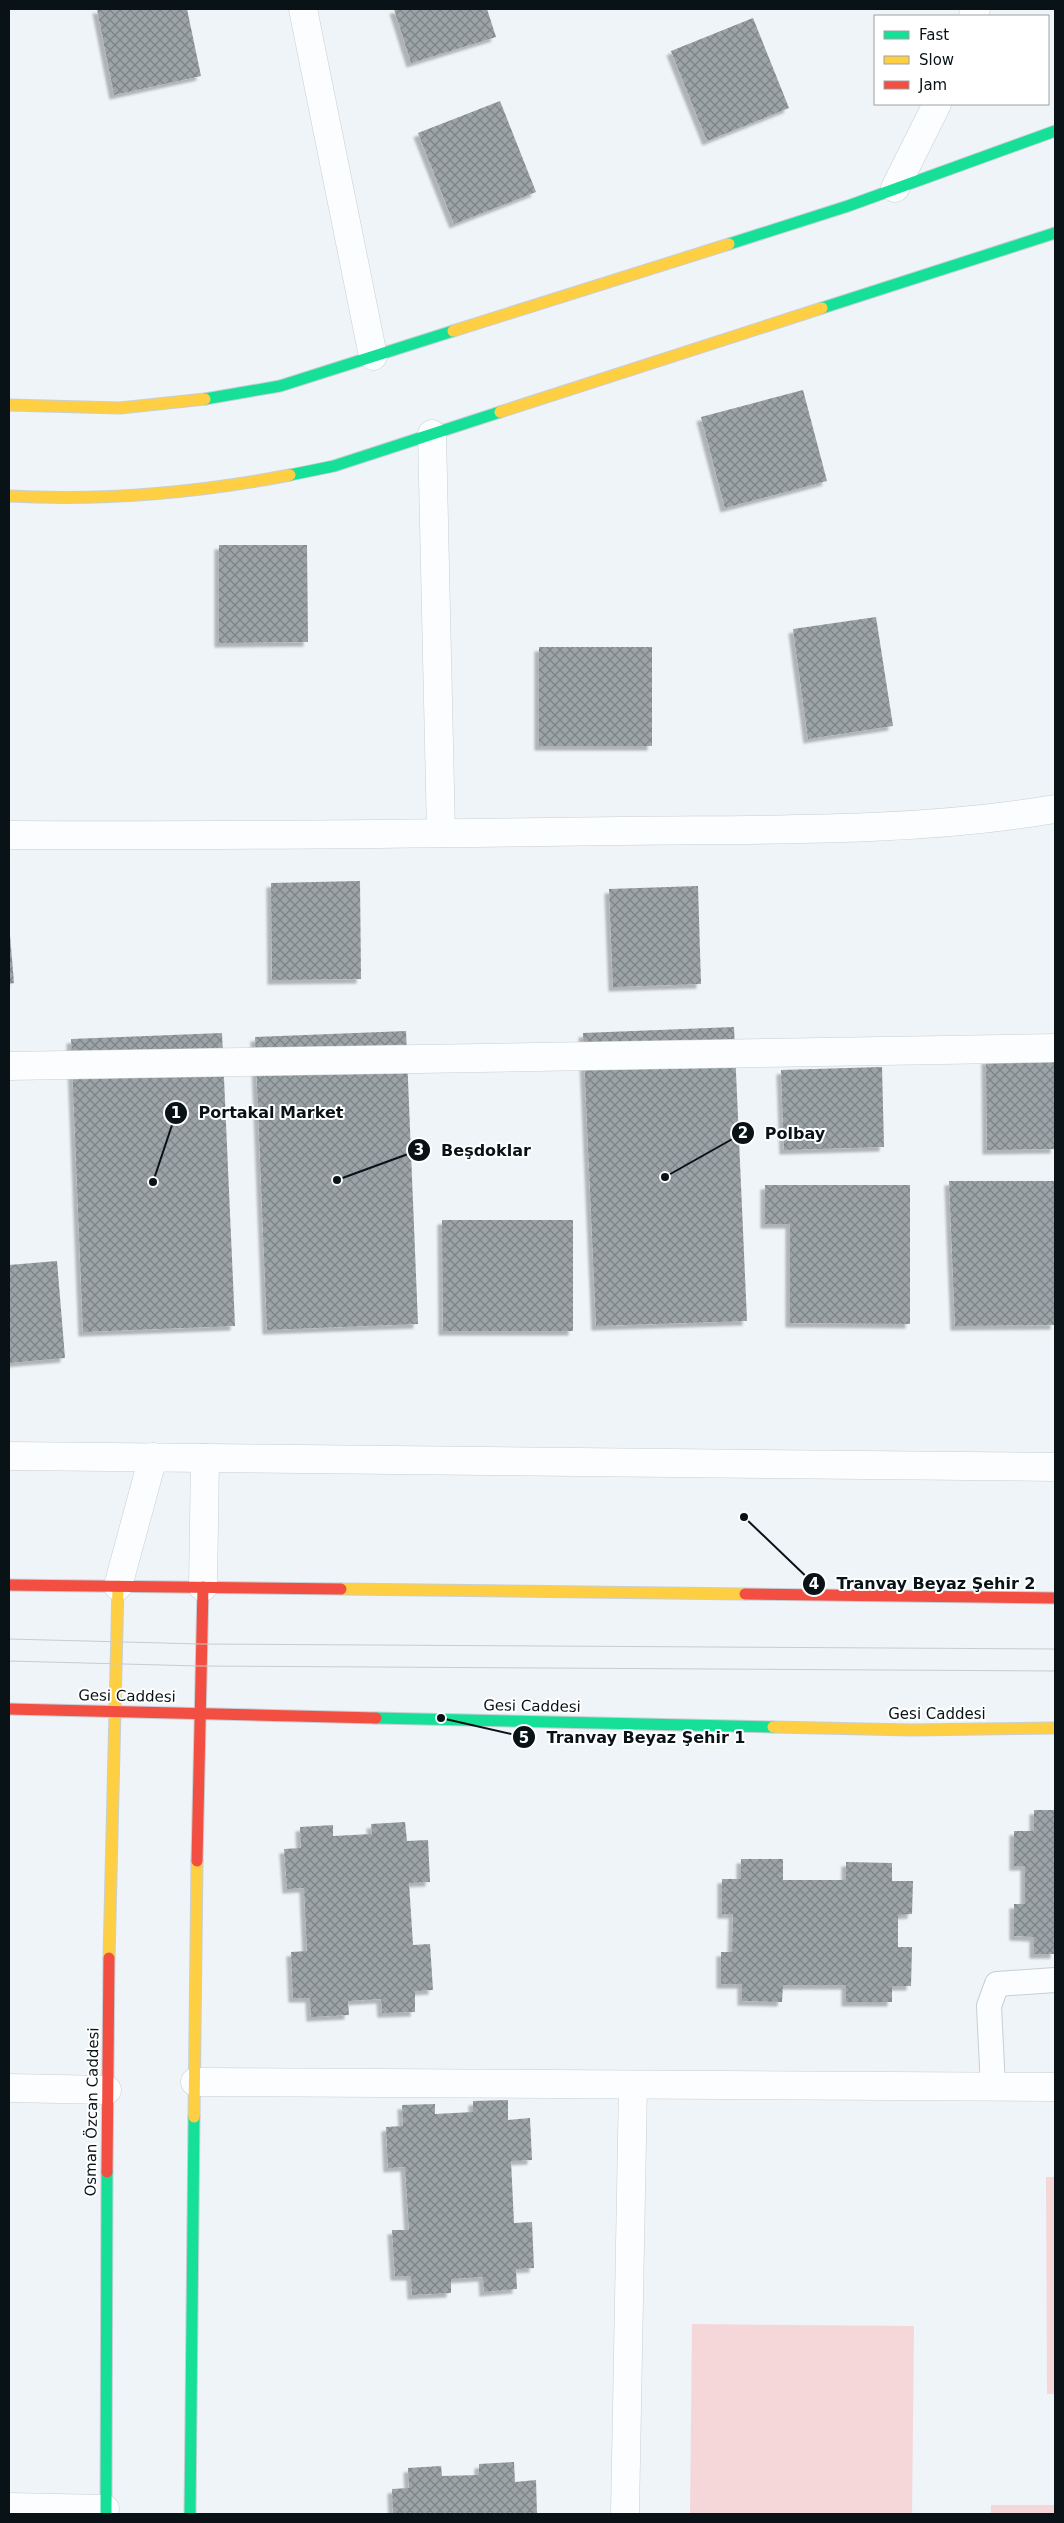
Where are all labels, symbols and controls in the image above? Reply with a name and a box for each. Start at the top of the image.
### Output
legend [874,15,1049,105]
text: Fast [919,26,949,44]
text: Slow [919,51,954,69]
text: Jam [918,76,947,94]
callout: Portakal Market [164,1097,354,1128]
text: Portakal Market [199,1103,344,1122]
text: 1 [171,1104,181,1122]
callout: Polbay [730,1118,835,1149]
text: 2 [738,1124,748,1142]
text: Polbay [765,1124,826,1143]
callout: Beşdoklar [406,1134,541,1165]
text: 3 [414,1141,424,1159]
text: Beşdoklar [441,1141,531,1160]
callout: Tranvay Beyaz Şehir 2 [801,1568,1045,1599]
text: Tranvay Beyaz Şehir 2 [837,1574,1035,1593]
text: 4 [809,1575,819,1593]
street label: Gesi Caddesi [78,1686,176,1706]
street label: Gesi Caddesi [483,1696,581,1716]
street label: Gesi Caddesi [888,1705,986,1723]
callout: Tranvay Beyaz Şehir 1 [512,1722,756,1753]
text: Tranvay Beyaz Şehir 1 [547,1728,745,1747]
text: 5 [519,1729,529,1747]
street label: Osman Özcan Caddesi [81,2027,102,2197]

